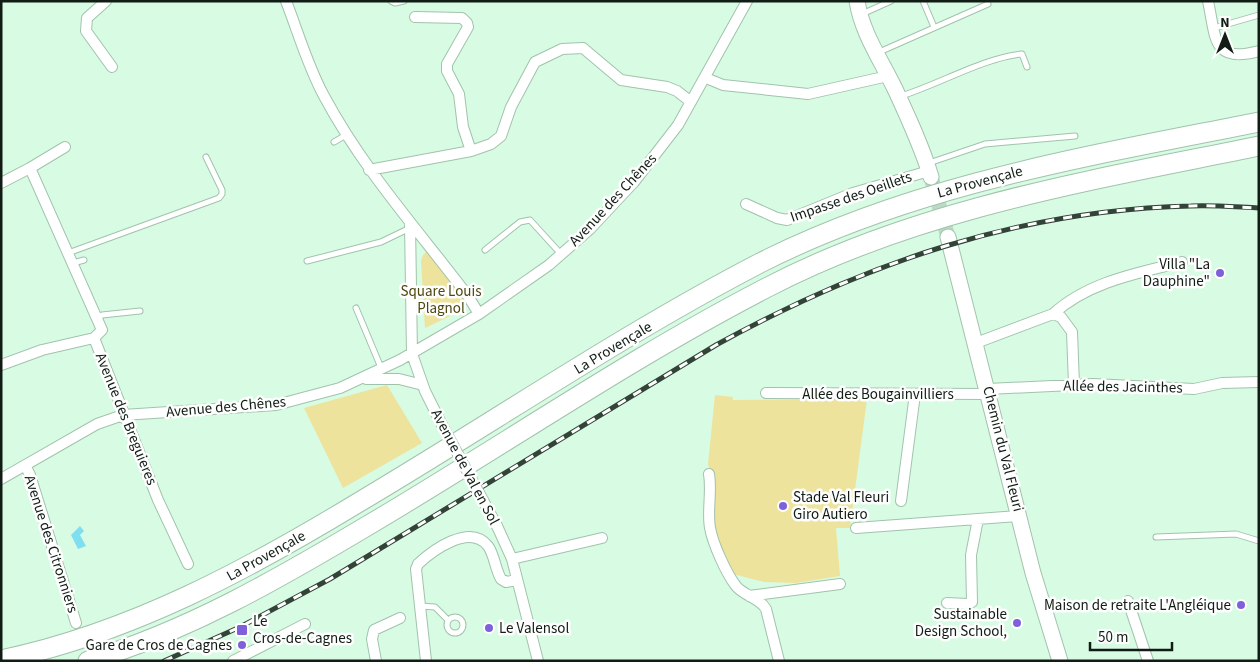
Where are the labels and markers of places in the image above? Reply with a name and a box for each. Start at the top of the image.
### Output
place label: Villa "La Dauphine" [1143,254,1210,292]
marker: Villa "La Dauphine" [1214,267,1226,279]
place label: Stade Val Fleuri Giro Autiero [793,487,889,525]
marker: Stade Val Fleuri Giro Autiero [777,500,789,512]
place label: Maison de retraite L'Angléique [1044,595,1231,616]
marker: Maison de retraite L'Angléique [1235,599,1247,611]
place label: Sustainable Design School, [915,604,1007,642]
place label: Le Cros-de-Cagnes [253,611,352,649]
marker: Sustainable Design School, [1011,617,1023,629]
place label: Le Valensol [499,618,569,639]
marker: Le Valensol [483,622,495,634]
marker: Le Cros-de-Cagnes [235,623,249,637]
place label: Gare de Cros de Cagnes [86,635,232,656]
marker: Gare de Cros de Cagnes [236,639,248,651]

